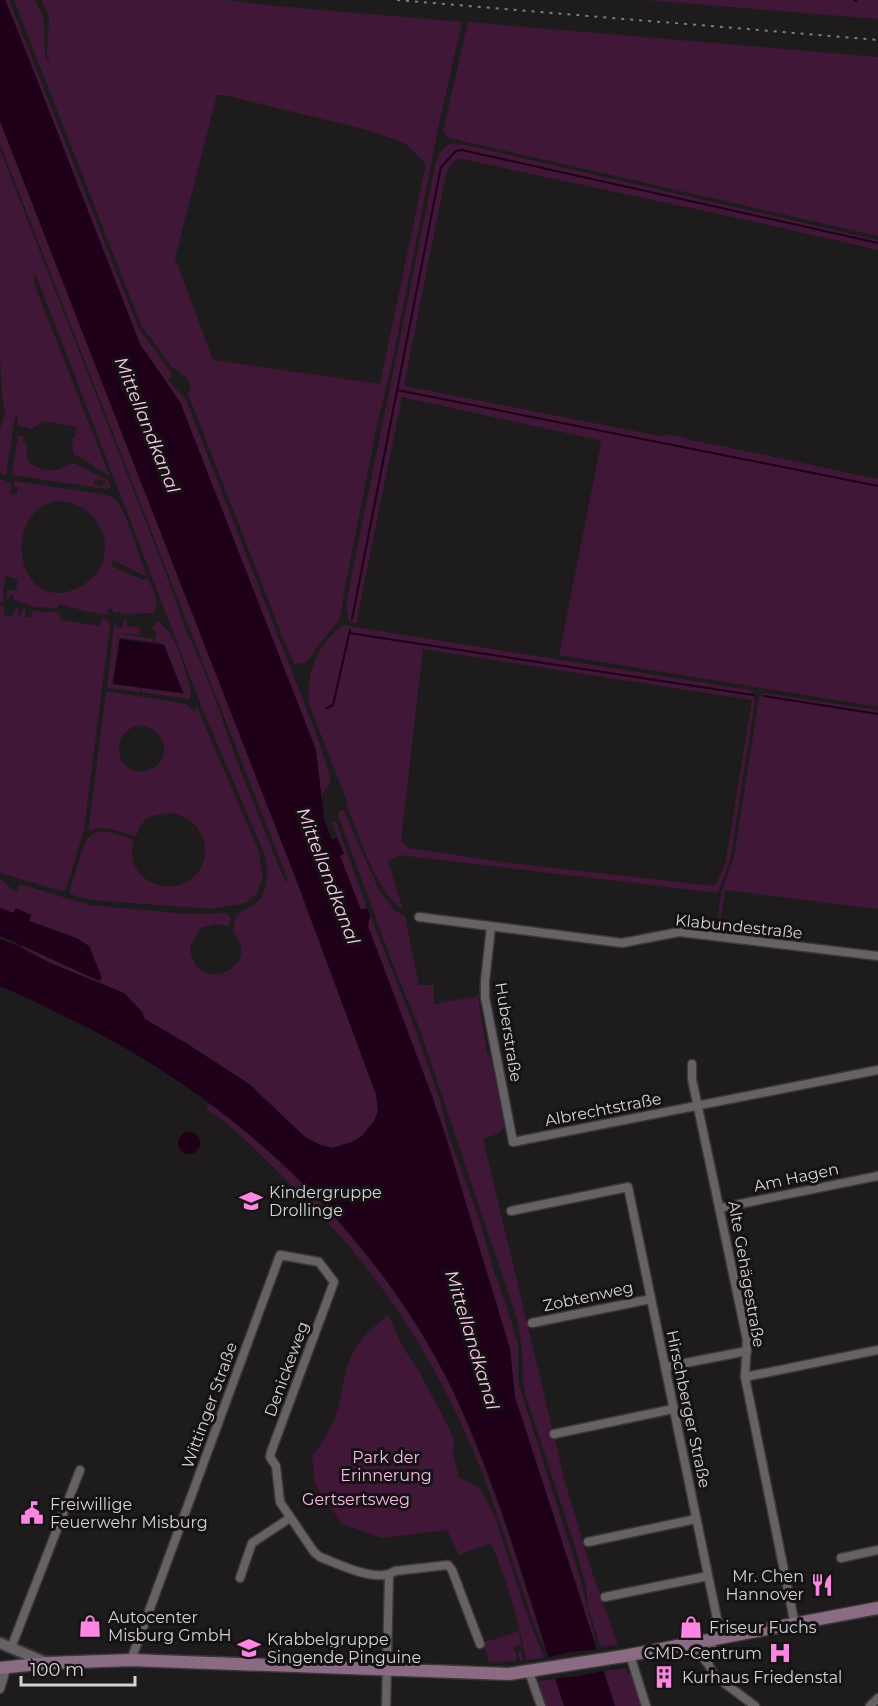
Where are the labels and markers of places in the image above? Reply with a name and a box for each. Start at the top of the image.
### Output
place label: Kindergruppe Drollinge [269,1183,382,1220]
school or university icon: Kindergruppe Drollinge [238,1188,264,1214]
place label: Freiwillige Feuerwehr Misburg [50,1495,208,1532]
public building icon: Freiwillige Feuerwehr Misburg [19,1500,45,1526]
place label: Mr. Chen Hannover [726,1567,804,1604]
restaurant icon: Mr. Chen Hannover [809,1572,835,1598]
place label: Autocenter Misburg GmbH [108,1608,232,1645]
shop icon: Autocenter Misburg GmbH [77,1613,103,1639]
shop icon: Friseur Fuchs [678,1614,704,1640]
place label: Friseur Fuchs [709,1618,817,1637]
place label: Krabbelgruppe Singende Pinguine [267,1630,421,1667]
school or university icon: Krabbelgruppe Singende Pinguine [236,1635,262,1661]
hospital icon: CMD-Centrum [767,1640,793,1666]
place label: CMD-Centrum [644,1644,762,1663]
building icon: Kurhaus Friedenstal [651,1664,677,1690]
place label: Kurhaus Friedenstal [682,1668,842,1687]

